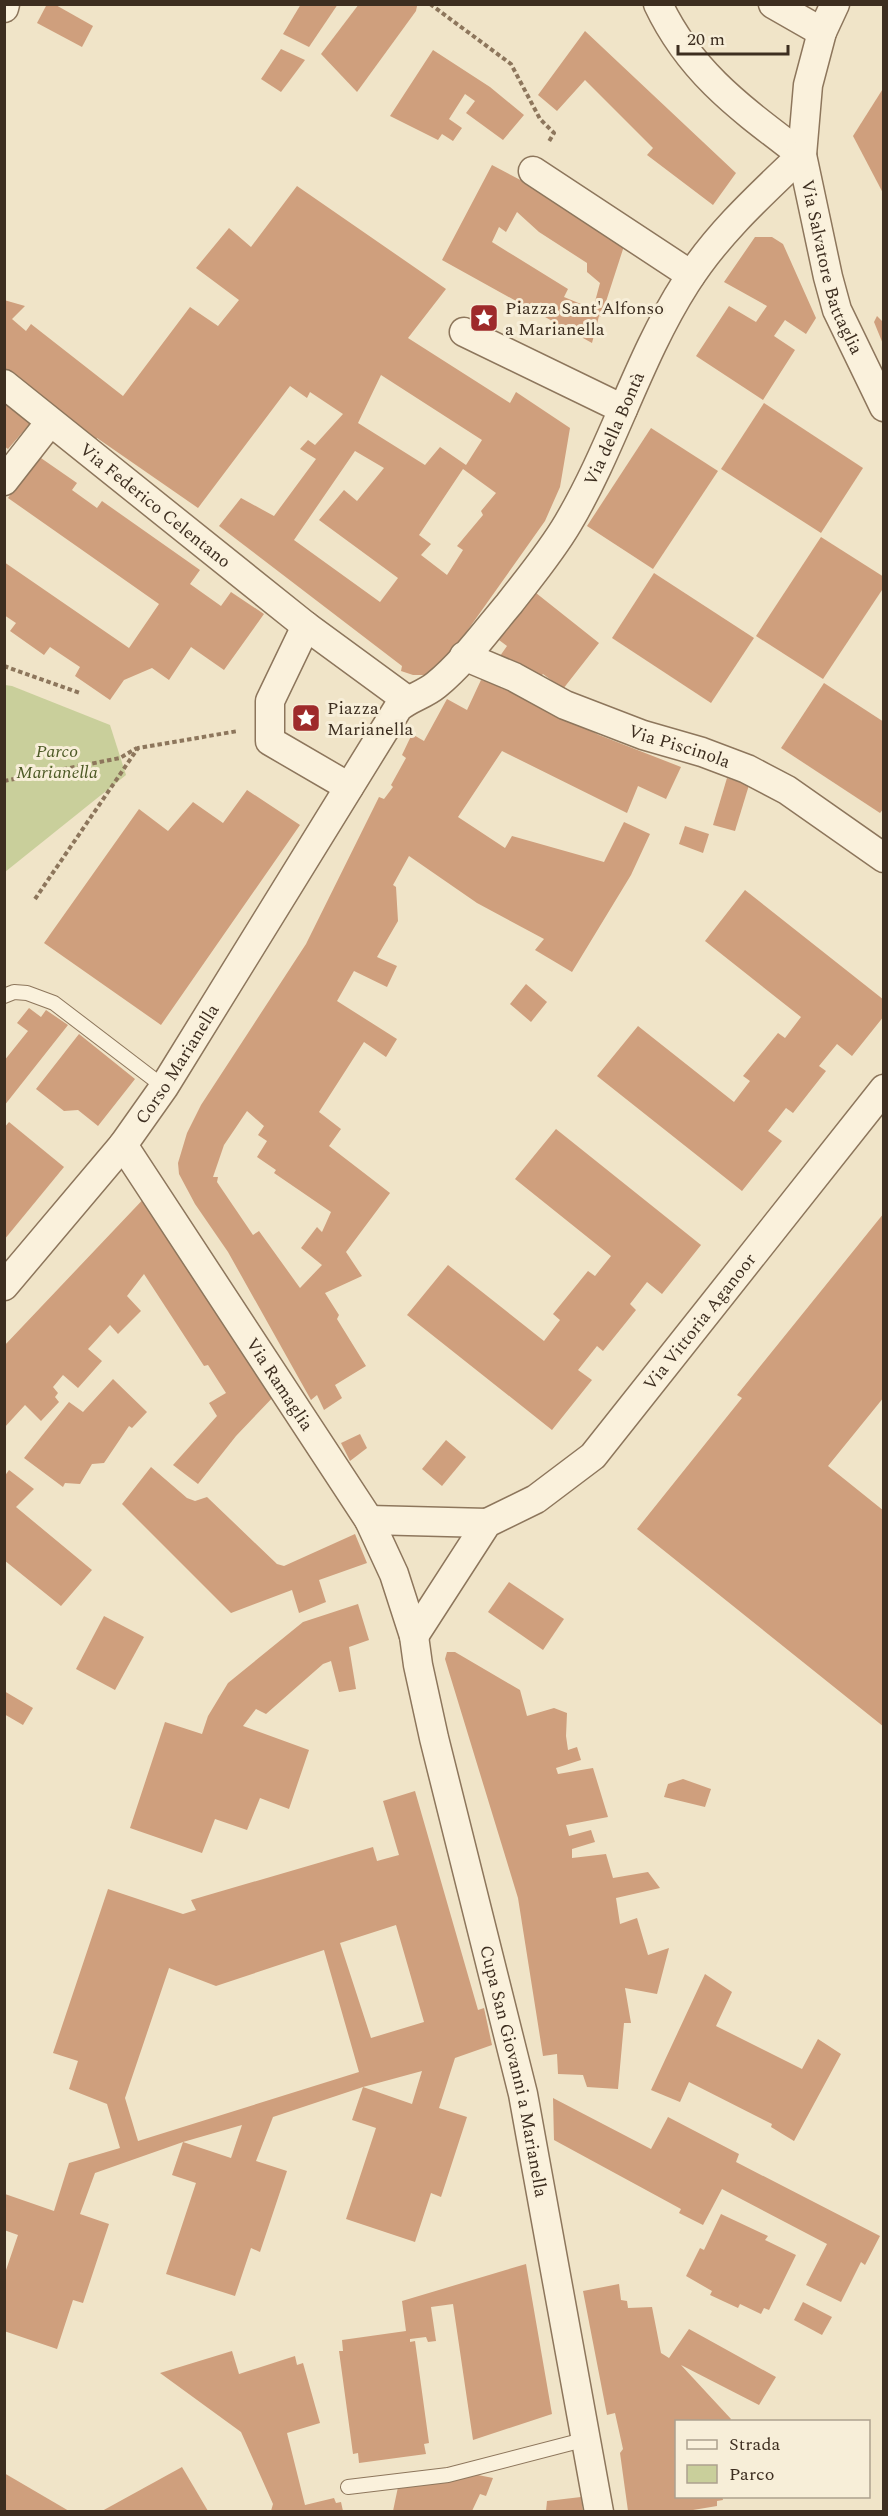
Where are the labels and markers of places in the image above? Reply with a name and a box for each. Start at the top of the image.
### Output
place label: Piazza Sant'Alfonso a Marianella [505,295,664,343]
place icon: Piazza Sant'Alfonso a Marianella [468,302,500,334]
place label: Piazza Marianella [327,695,413,743]
place icon: Piazza Marianella [290,702,322,734]

